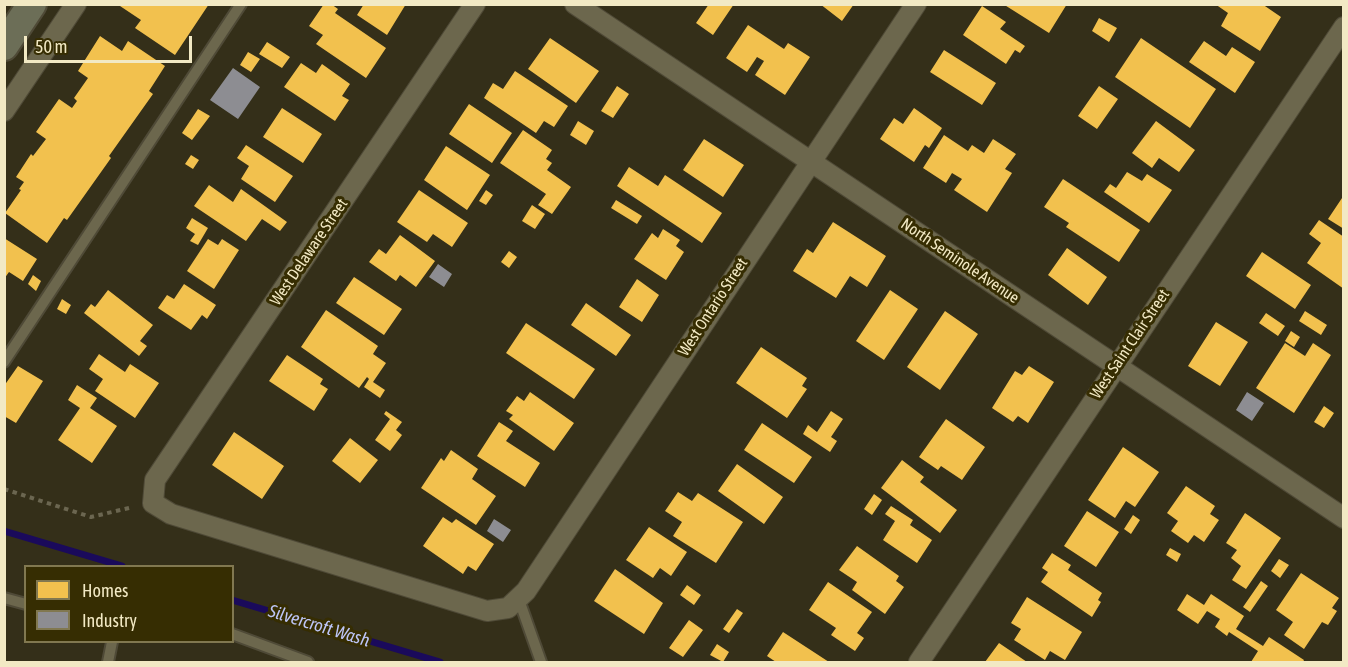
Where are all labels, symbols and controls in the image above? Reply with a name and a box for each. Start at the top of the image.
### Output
scale bar [27,24,195,62]
text: 50 m [35,36,67,57]
street label: West Delaware Street [266,195,352,309]
street label: North Seminole Avenue [897,214,1023,308]
street label: West Ontario Street [674,254,752,360]
street label: West Saint Clair Street [1086,286,1174,402]
legend [24,565,234,643]
text: Homes [82,580,128,601]
water label: Silvercroft Wash [266,600,372,652]
text: Industry [82,610,137,631]

